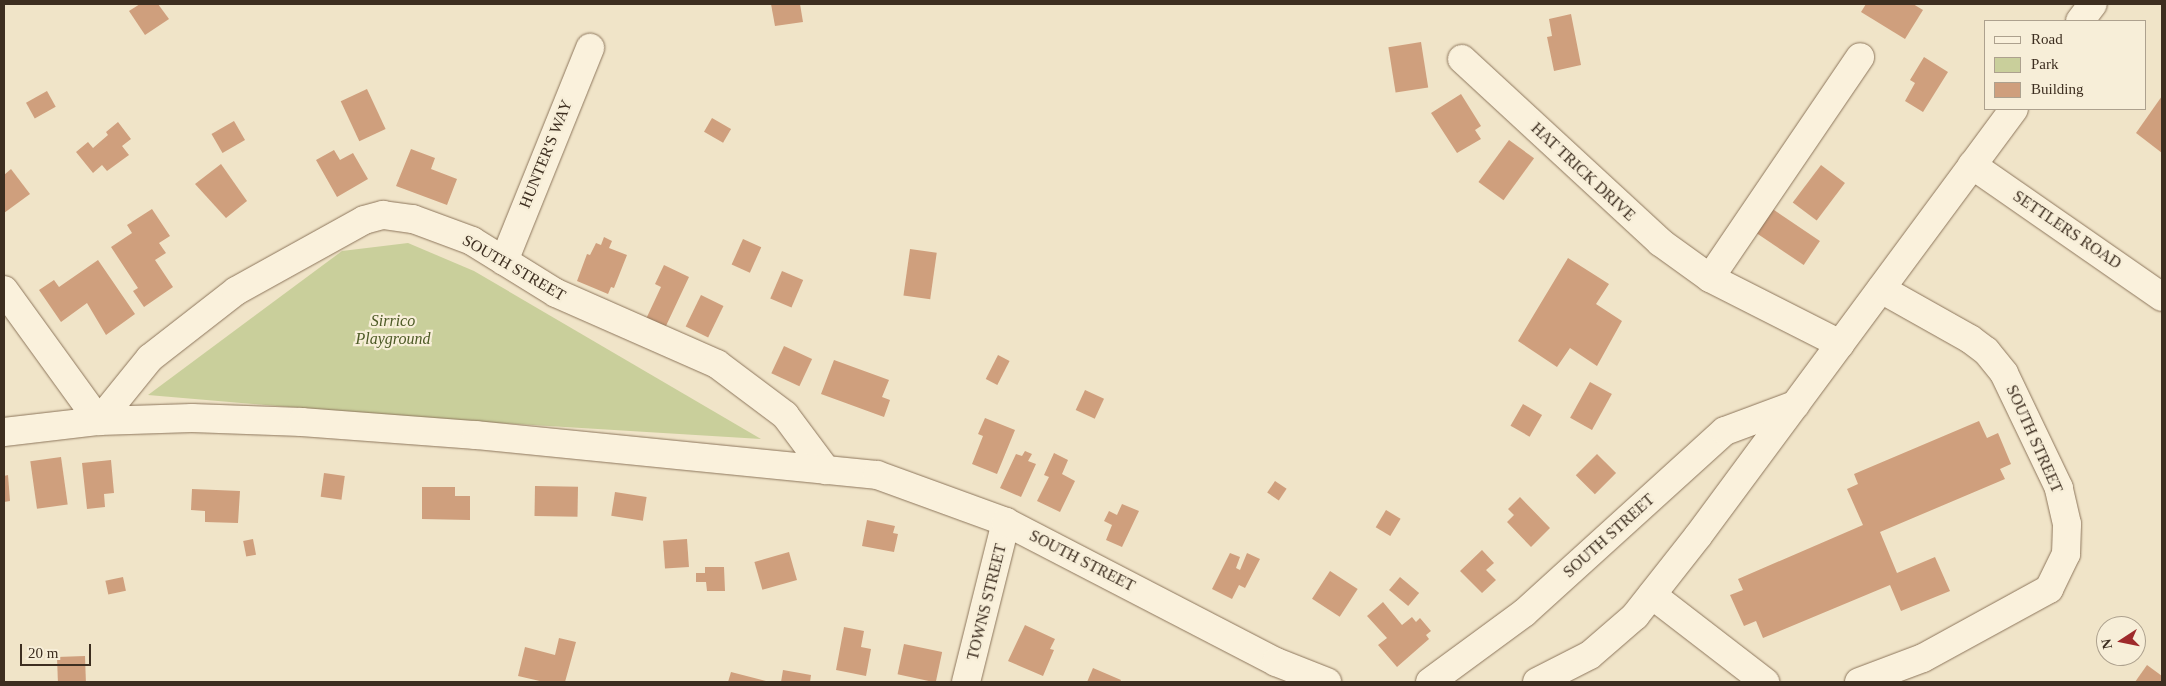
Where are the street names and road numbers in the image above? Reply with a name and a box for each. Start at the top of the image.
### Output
street label: HUNTER'S WAY [515,97,577,211]
street label: HAT TRICK DRIVE [1527,119,1639,225]
street label: SETTLERS ROAD [2009,187,2125,273]
street label: SOUTH STREET [459,231,569,305]
street label: SOUTH STREET [2002,382,2066,496]
street label: SOUTH STREET [1559,490,1659,582]
street label: SOUTH STREET [1026,526,1138,596]
street label: TOWNS STREET [963,542,1011,662]

